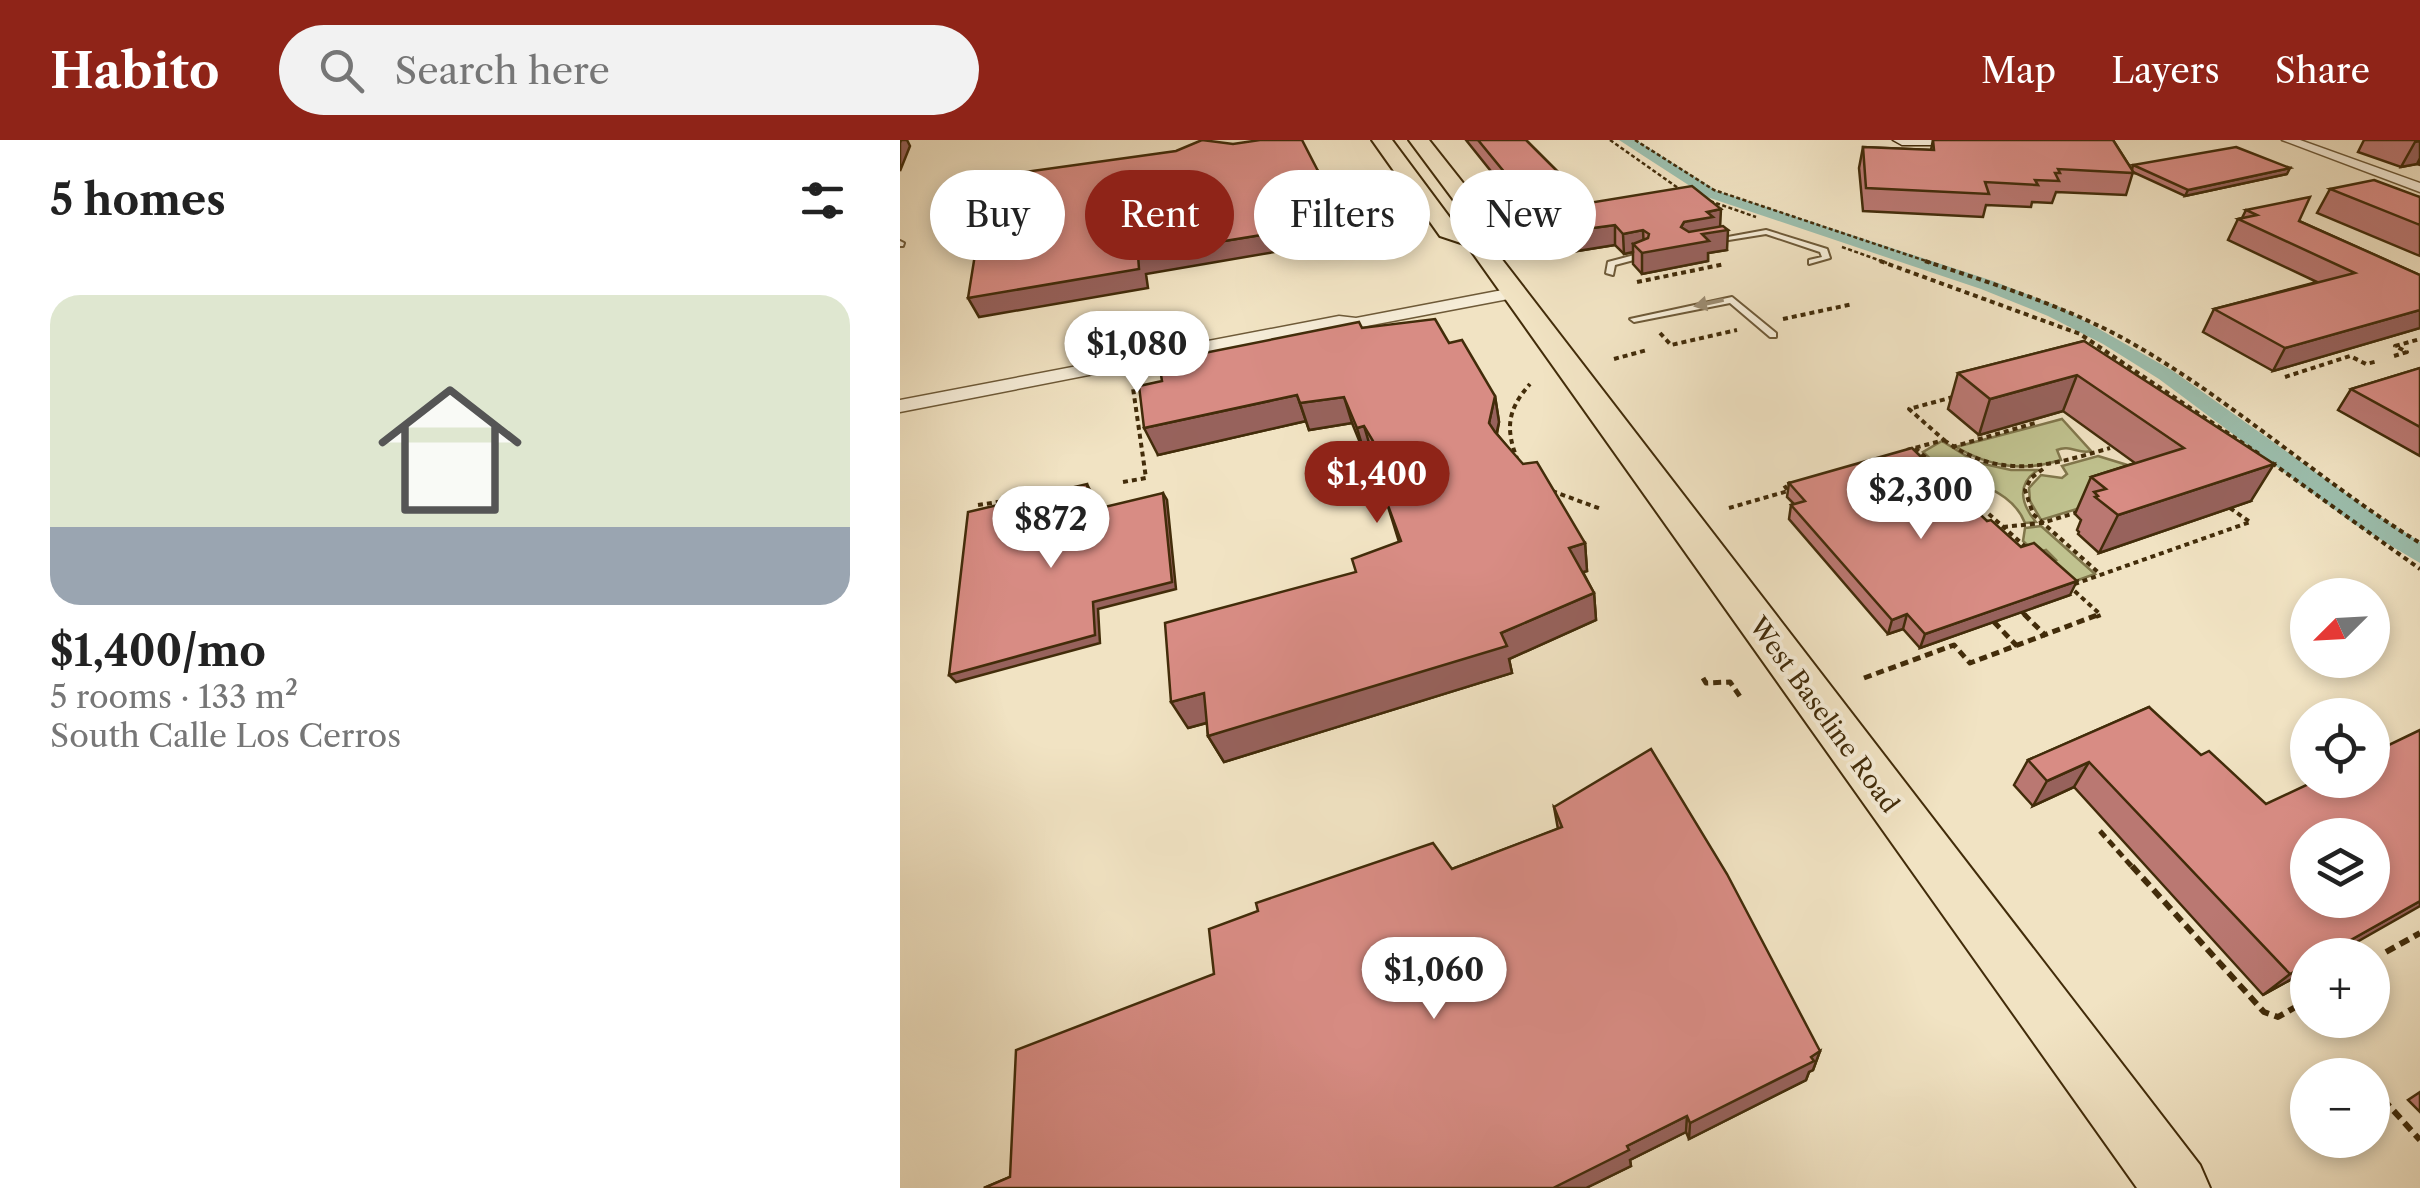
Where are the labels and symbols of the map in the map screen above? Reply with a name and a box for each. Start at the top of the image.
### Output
one-way arrow [1693,296,1724,312]
pin: $1,080 [1056,311,1218,396]
pin: $1,400 [1296,441,1458,526]
pin: $2,300 [1840,457,2002,542]
pin: $872 [992,486,1110,571]
north arrow [2290,578,2390,678]
street label: West Baseline Road [1742,610,1905,819]
pin: $1,060 [1353,937,1515,1022]

